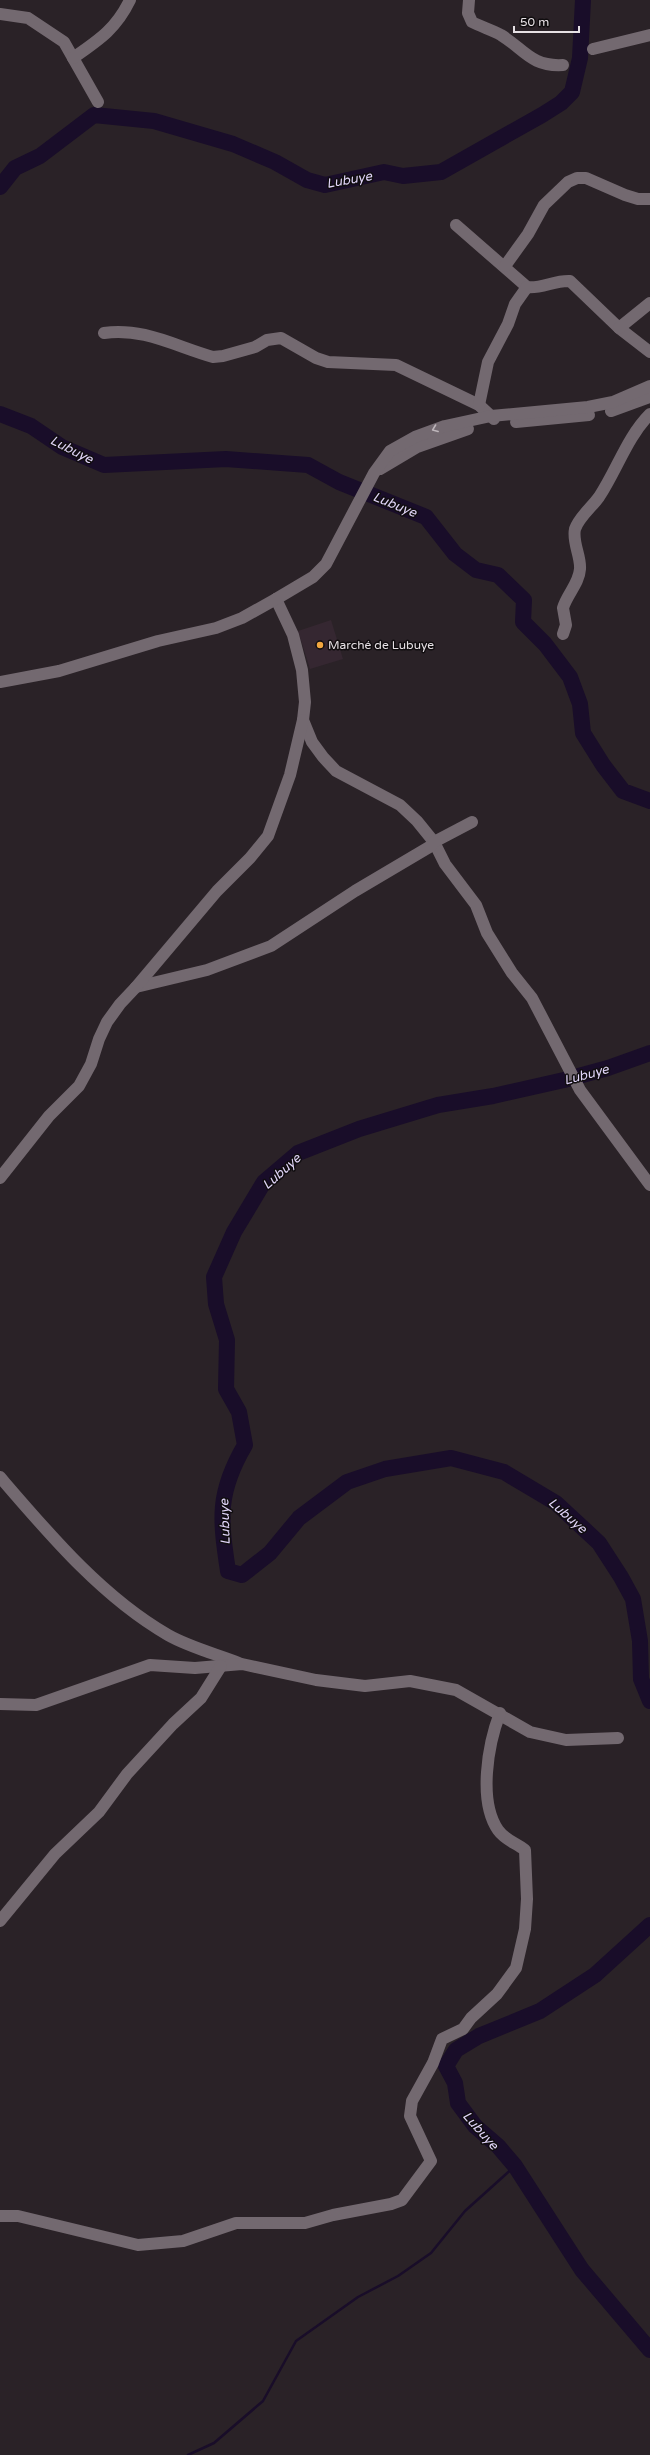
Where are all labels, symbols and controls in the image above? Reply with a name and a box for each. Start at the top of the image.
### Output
scale bar [514,8,579,34]
text: 50 m [520,15,549,29]
water label: Lubuye [325,168,374,192]
one-way arrow [432,425,439,433]
water label: Lubuye [48,432,96,468]
water label: Lubuye [370,489,419,521]
place label: Marché de Lubuye [328,638,434,652]
marker: Marché de Lubuye [315,640,325,650]
water label: Lubuye [562,1061,611,1089]
water label: Lubuye [259,1150,305,1193]
water label: Lubuye [545,1495,590,1537]
water label: Lubuye [216,1498,234,1545]
water label: Lubuye [459,2108,502,2154]

